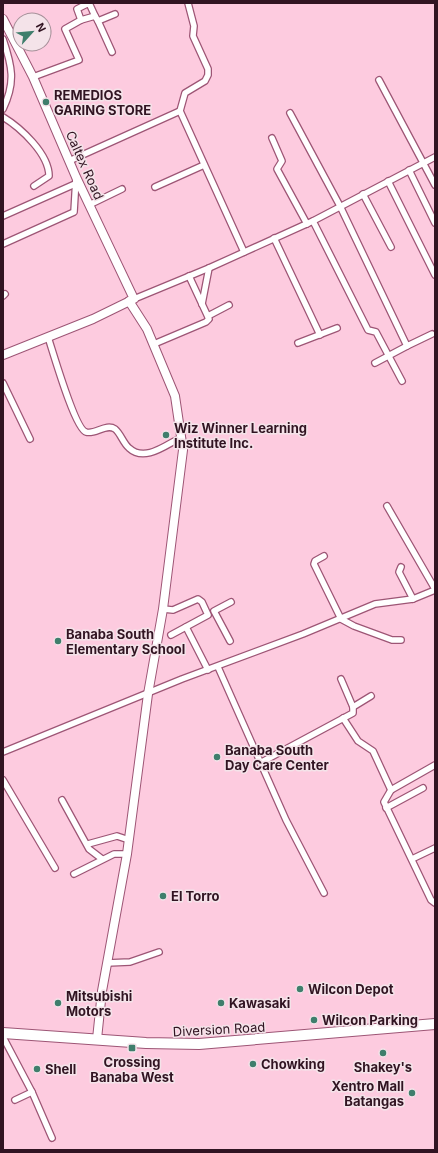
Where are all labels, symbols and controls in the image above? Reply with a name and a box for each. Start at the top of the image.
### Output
north arrow [12,12,52,52]
text: N [33,21,49,34]
place label: REMEDIOS GARING STORE [54,87,151,118]
marker: REMEDIOS GARING STORE [41,97,51,107]
street label: Caltex Road [63,128,107,202]
place label: Wiz Winner Learning Institute Inc. [174,420,307,451]
marker: Wiz Winner Learning Institute Inc. [161,430,171,440]
place label: Banaba South Elementary School [66,626,185,657]
marker: Banaba South Elementary School [53,636,63,646]
place label: Banaba South Day Care Center [225,742,329,773]
marker: Banaba South Day Care Center [212,752,222,762]
place label: El Torro [171,888,219,904]
marker: El Torro [158,891,168,901]
place label: Wilcon Depot [308,981,394,997]
marker: Wilcon Depot [295,984,305,994]
place label: Mitsubishi Motors [66,988,132,1019]
place label: Kawasaki [229,995,290,1011]
marker: Mitsubishi Motors [53,998,63,1008]
marker: Kawasaki [216,998,226,1008]
place label: Wilcon Parking [322,1012,418,1028]
marker: Wilcon Parking [309,1015,319,1025]
street label: Diversion Road [172,1019,266,1039]
marker: Crossing Banaba West [127,1043,137,1053]
marker: Shakey's [378,1048,388,1058]
place label: Crossing Banaba West [90,1054,174,1085]
place label: Chowking [261,1056,325,1072]
marker: Chowking [248,1059,258,1069]
place label: Shakey's [354,1059,412,1075]
place label: Shell [45,1061,76,1077]
marker: Shell [32,1064,42,1074]
place label: Xentro Mall Batangas [331,1078,404,1109]
marker: Xentro Mall Batangas [407,1088,417,1098]

